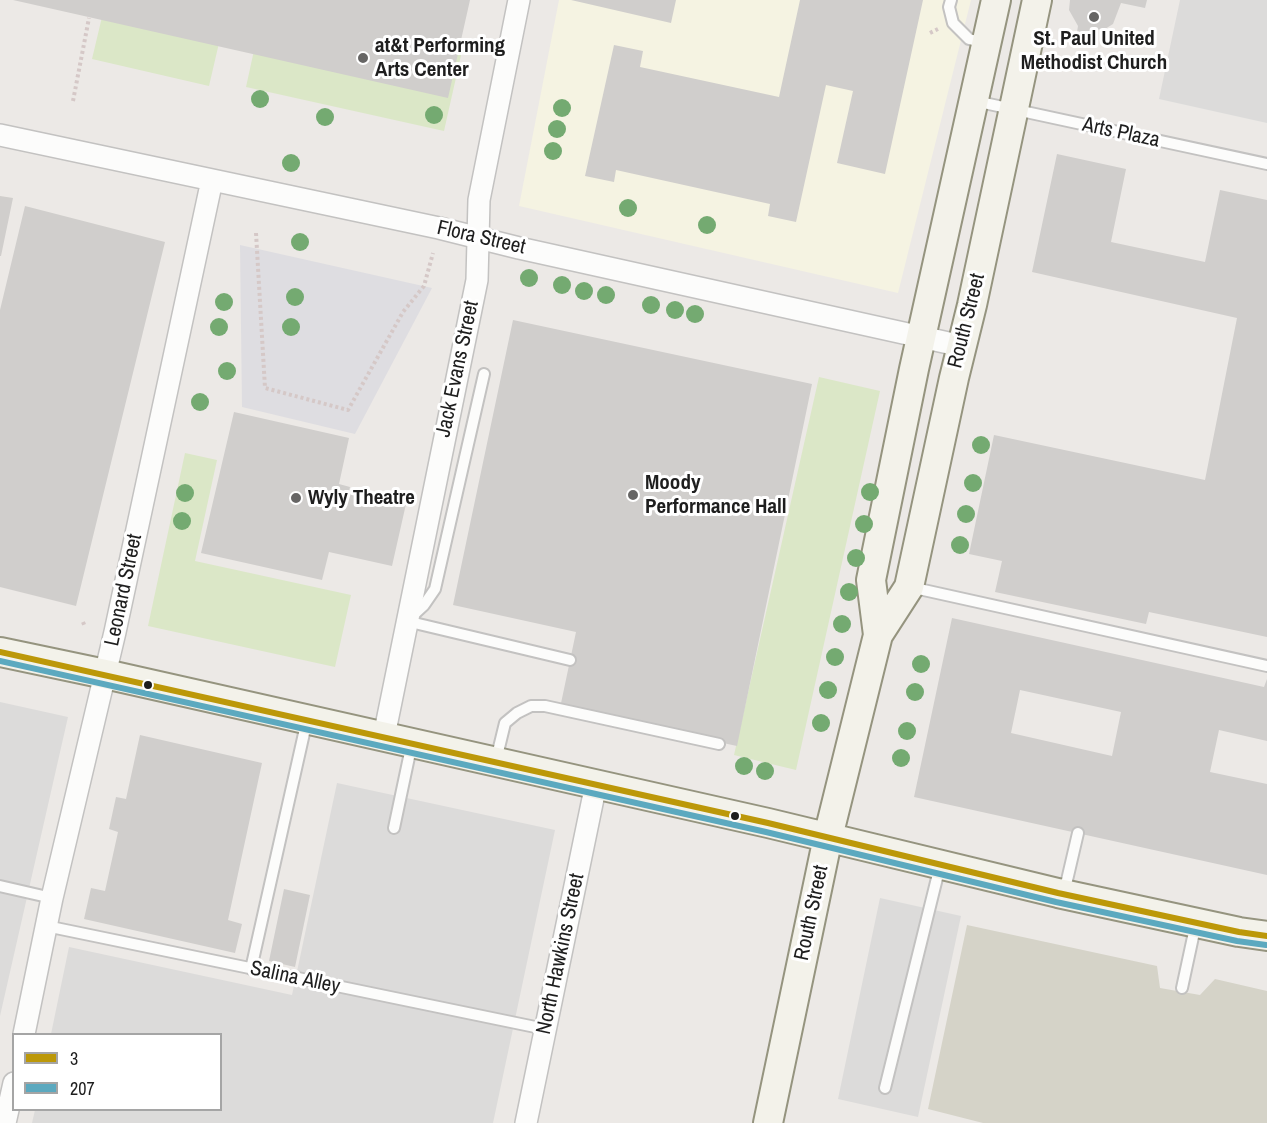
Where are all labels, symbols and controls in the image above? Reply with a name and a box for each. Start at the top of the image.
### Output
marker: St. Paul United Methodist Church [1087,10,1101,24]
place label: St. Paul United Methodist Church [1021,26,1167,76]
place label: at&t Performing Arts Center [375,33,505,83]
marker: at&t Performing Arts Center [356,51,370,65]
street label: Arts Plaza [1080,113,1162,153]
street label: Flora Street [434,216,528,260]
street label: Routh Street [943,271,991,371]
street label: Jack Evans Street [431,299,485,439]
place label: Moody Performance Hall [645,470,787,520]
place label: Wyly Theatre [308,485,415,511]
marker: Moody Performance Hall [626,488,640,502]
marker: Wyly Theatre [289,491,303,505]
street label: Leonard Street [100,532,148,648]
unlabelled marker [142,679,154,691]
unlabelled marker [729,810,741,822]
street label: Routh Street [790,863,834,963]
street label: North Hawkins Street [532,871,590,1037]
street label: Salina Alley [248,956,342,1000]
legend [12,1033,222,1111]
text: 3 [70,1046,78,1071]
text: 207 [70,1076,95,1101]

